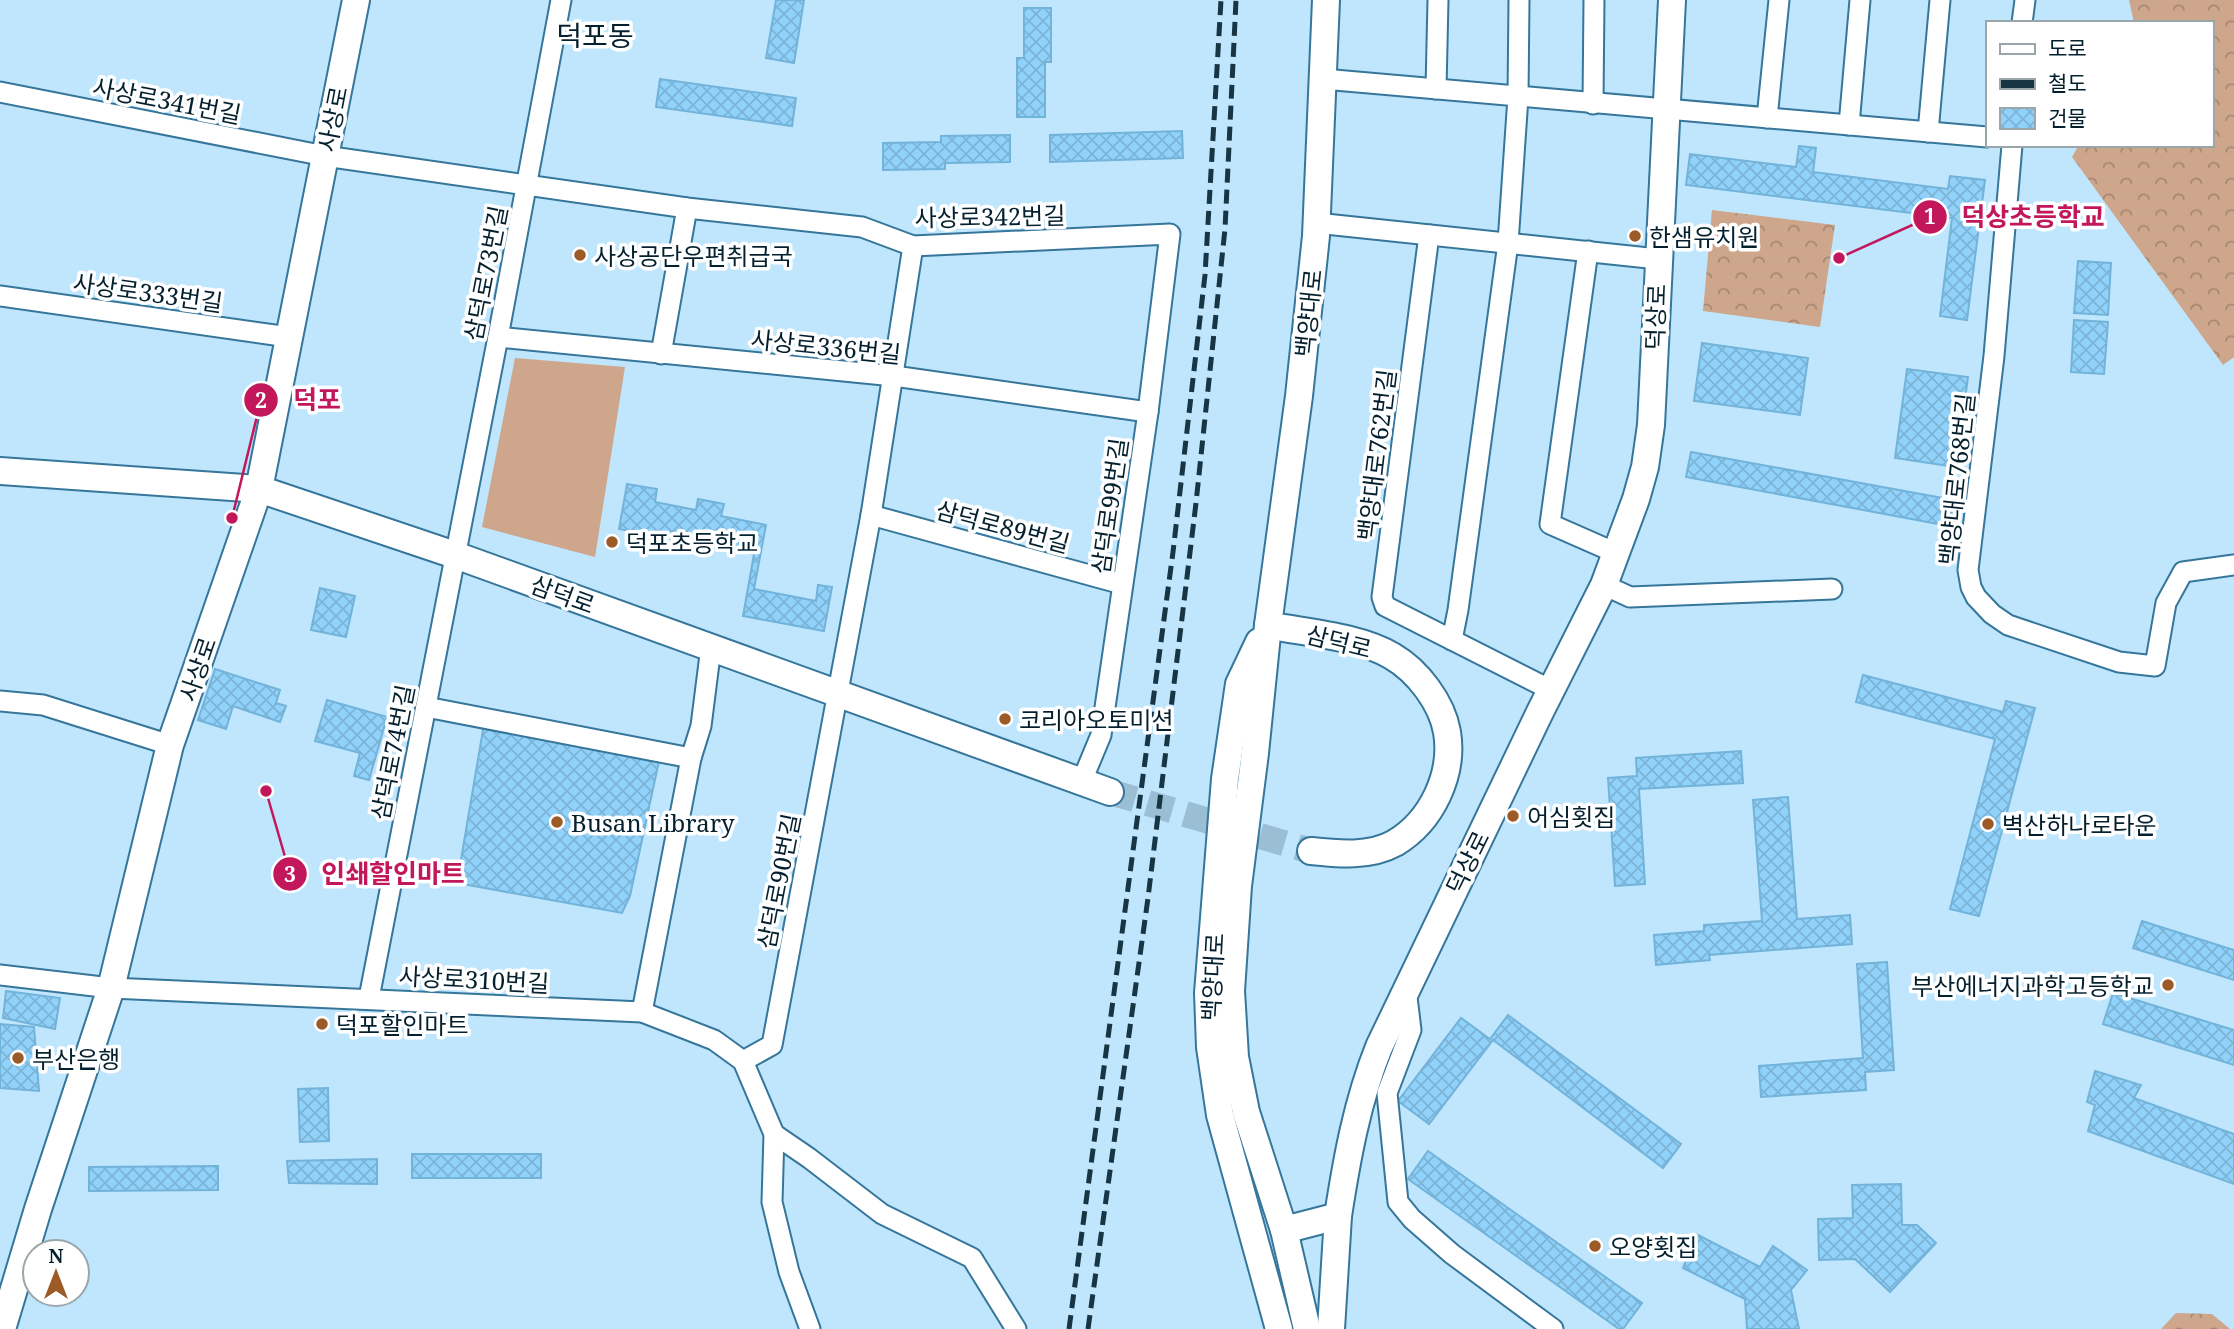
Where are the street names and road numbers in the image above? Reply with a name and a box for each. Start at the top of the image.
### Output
street label: 사상로341번길 [90,69,244,131]
street label: 사상로 [309,83,355,155]
street label: 사상로342번길 [914,198,1066,234]
street label: 삼덕로73번길 [456,202,514,344]
street label: 사상로333번길 [71,265,225,319]
street label: 백양대로 [1287,267,1329,359]
street label: 덕상로 [1637,283,1673,351]
street label: 사상로336번길 [749,322,903,370]
street label: 백양대로762번길 [1349,367,1403,543]
street label: 백양대로768번길 [1931,391,1981,567]
street label: 삼덕로99번길 [1083,436,1135,576]
street label: 삼덕로89번길 [932,492,1074,560]
street label: 삼덕로 [526,567,600,621]
street label: 삼덕로 [1303,617,1375,665]
street label: 사상로 [171,632,223,706]
street label: 삼덕로74번길 [363,681,421,823]
street label: 삼덕로90번길 [749,810,807,952]
street label: 덕상로 [1438,825,1496,899]
street label: 백양대로 [1193,932,1231,1022]
street label: 사상로310번길 [398,959,550,999]

